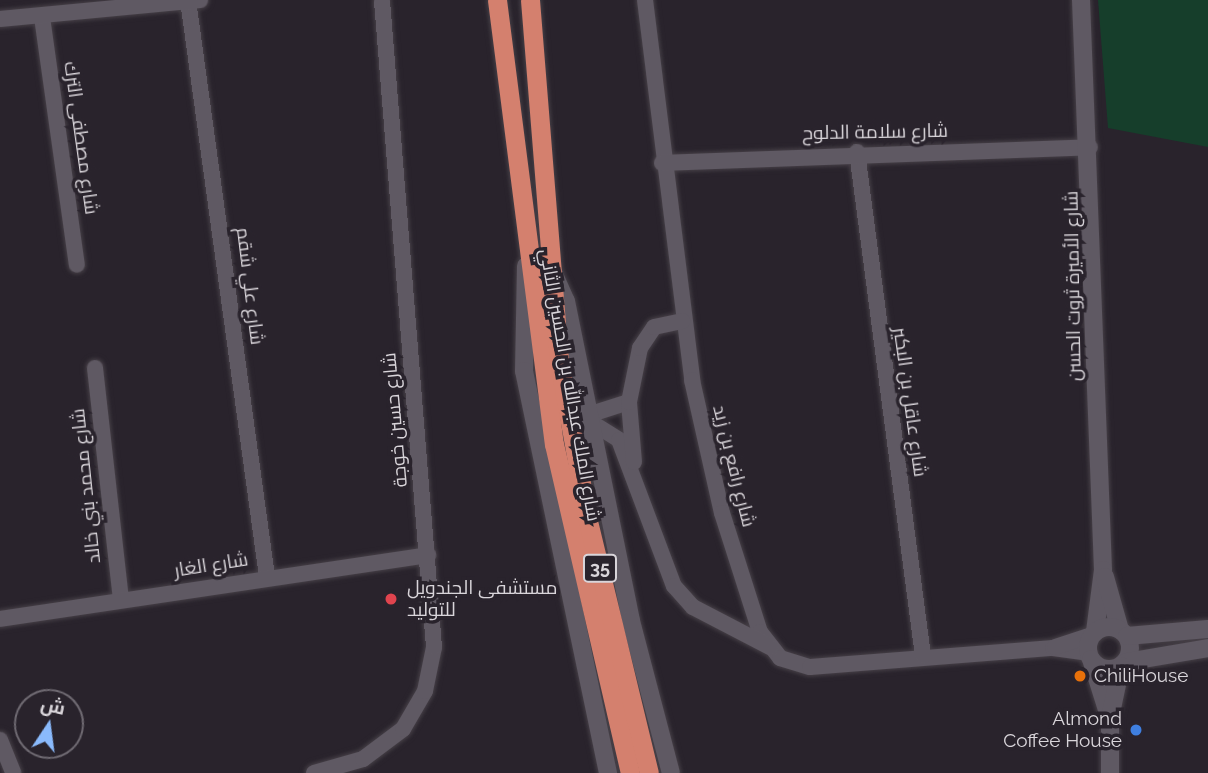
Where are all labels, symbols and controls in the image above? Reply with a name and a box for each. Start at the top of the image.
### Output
street label: شارع مصطفى الترك [59,60,103,216]
street label: شارع سلامة الدلوح [802,119,948,145]
street label: شارع الأميرة ثروت الحسن [1060,191,1086,381]
street label: شارع علي شقم [231,226,269,346]
street label: شارع الملك عبدالله بن الحسين الثاني [535,247,605,523]
street label: شارع عاقل بن البكير [888,326,932,478]
street label: شارع حسين خوجة [378,352,412,488]
street label: شارع رافع بن زيد [708,403,760,529]
street label: شارع محمد بني خالد [67,407,105,565]
street label: شارع الغار [172,548,250,582]
road number: 35 [582,554,618,582]
place label: مستشفى الجندويل للتوليد [407,577,557,621]
marker: مستشفى الجندويل للتوليد [381,589,401,609]
place label: ChiliHouse [1094,665,1188,687]
marker: ChiliHouse [1072,668,1088,684]
north arrow [14,689,84,759]
text: ش [39,692,68,719]
place label: Almond Coffee House [1003,708,1122,752]
marker: Almond Coffee House [1128,722,1144,738]

